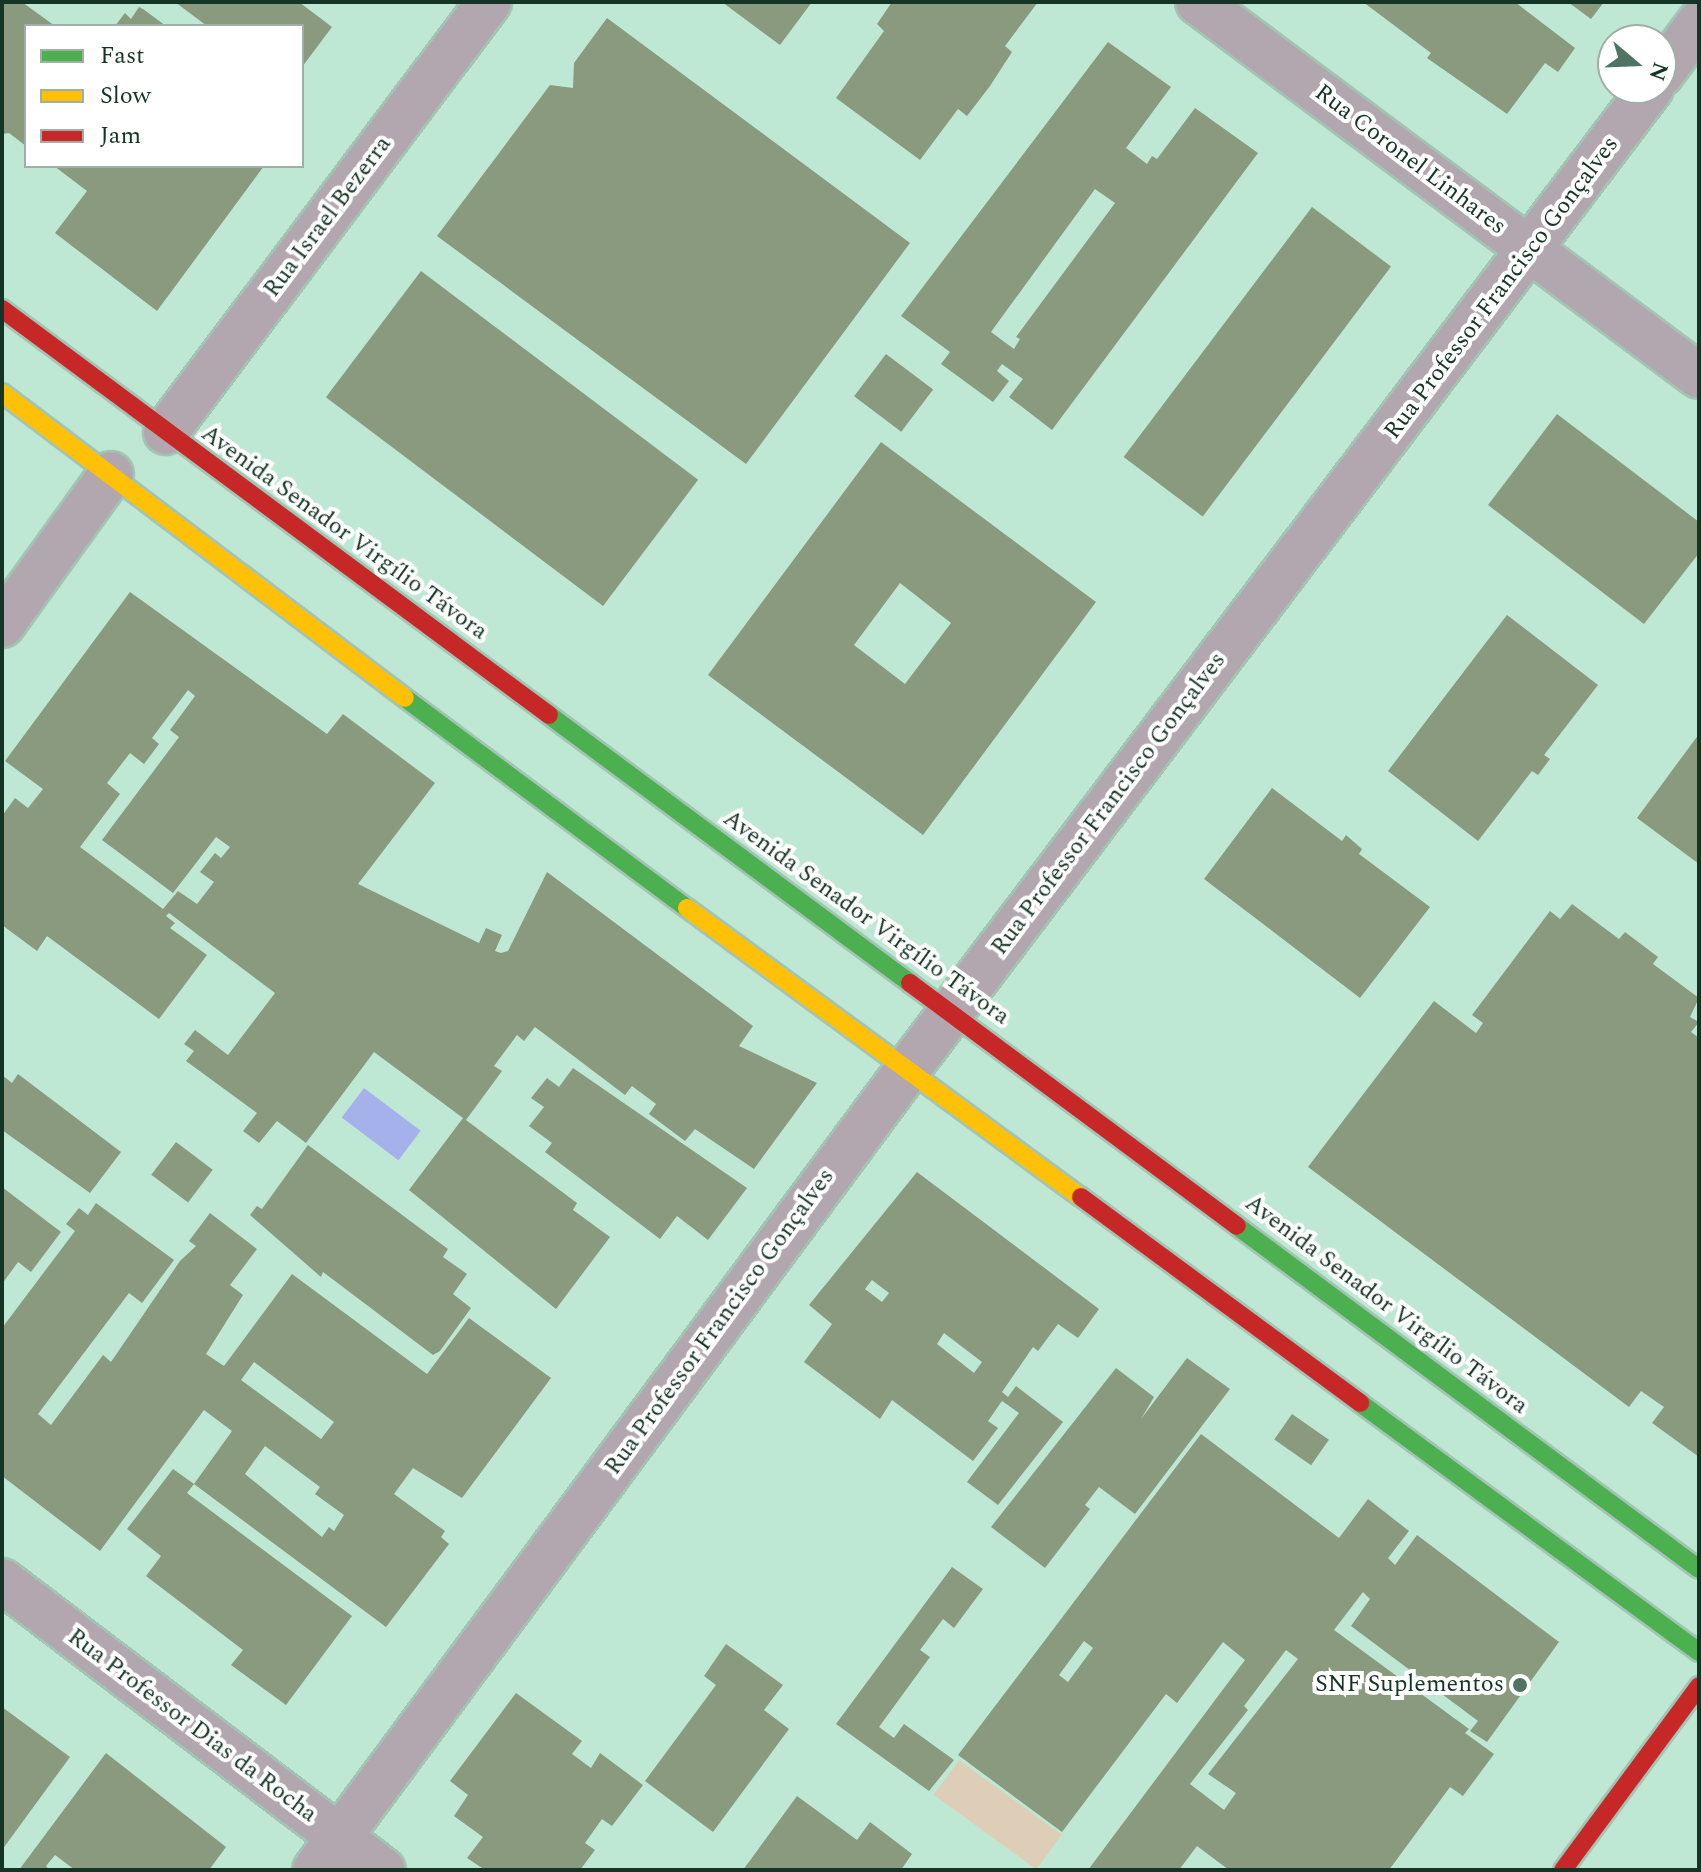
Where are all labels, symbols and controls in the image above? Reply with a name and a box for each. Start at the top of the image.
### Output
legend [24,24,304,168]
north arrow [1597,24,1677,104]
text: Fast [100,38,145,74]
text: N [1640,57,1677,85]
text: Slow [100,78,151,114]
street label: Rua Coronel Linhares [1309,79,1511,241]
text: Jam [100,118,141,154]
street label: Rua Israel Bezerra [258,131,398,303]
street label: Rua Professor Francisco Gonçalves [1379,131,1625,445]
street label: Avenida Senador Virgílio Távora [195,419,493,647]
street label: Rua Professor Francisco Gonçalves [986,647,1232,961]
street label: Avenida Senador Virgílio Távora [717,804,1015,1032]
street label: Rua Professor Francisco Gonçalves [599,1163,841,1481]
street label: Avenida Senador Virgílio Távora [1239,1189,1533,1421]
street label: Rua Professor Dias da Rocha [62,1623,322,1829]
place label: SNF Suplementos [1315,1671,1504,1699]
marker: SNF Suplementos [1511,1676,1529,1694]

